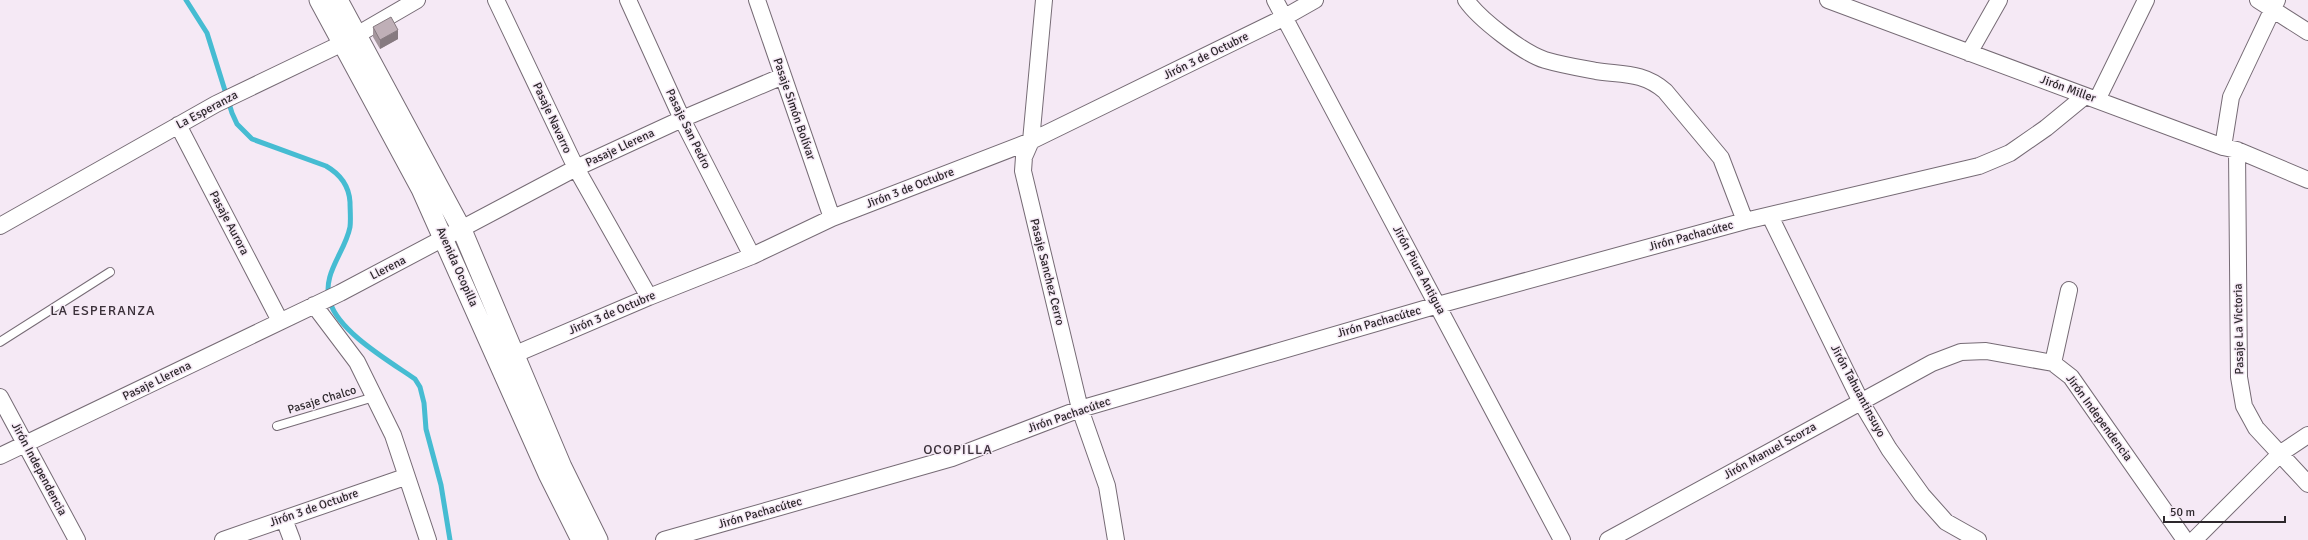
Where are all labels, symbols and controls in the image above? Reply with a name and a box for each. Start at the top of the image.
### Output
street label: Jirón 3 de Octubre [1161,29,1251,83]
street label: Pasaje Simón Bolívar [770,56,819,163]
street label: Jirón Miller [2038,72,2099,106]
street label: Pasaje Navarro [529,80,575,156]
street label: La Esperanza [174,87,240,133]
street label: Pasaje San Pedro [662,87,714,171]
street label: Pasaje Llerena [583,125,657,171]
street label: Jirón 3 de Octubre [864,164,956,212]
street label: Pasaje Aurora [206,188,252,258]
street label: Pasaje Sanchez Cerro [1026,217,1068,327]
street label: Jirón Pachacútec [1647,217,1735,255]
street label: Jirón Piura Antigua [1389,223,1449,317]
street label: Avenida Ocopilla [433,225,481,309]
street label: Llerena [367,253,409,283]
street label: Pasaje La Victoria [2231,283,2247,375]
street label: Jirón 3 de Octubre [566,288,658,338]
district label: LA ESPERANZA [50,302,156,319]
street label: Jirón Pachacútec [1335,303,1423,341]
street label: Jirón Tahuantinsuyo [1827,342,1889,440]
street label: Pasaje Llerena [120,358,194,404]
street label: Jirón Independencia [2062,372,2136,464]
street label: Pasaje Chalco [286,382,358,418]
street label: Jirón Pachacútec [1025,394,1113,436]
street label: Jirón Manuel Scorza [1721,419,1819,483]
street label: Jirón Independencia [8,420,70,518]
district label: OCOPILLA [923,441,993,458]
street label: Jirón 3 de Octubre [267,486,361,530]
street label: Jirón Pachacútec [716,494,804,532]
scale bar [2164,498,2285,524]
text: 50 m [2170,505,2195,520]

